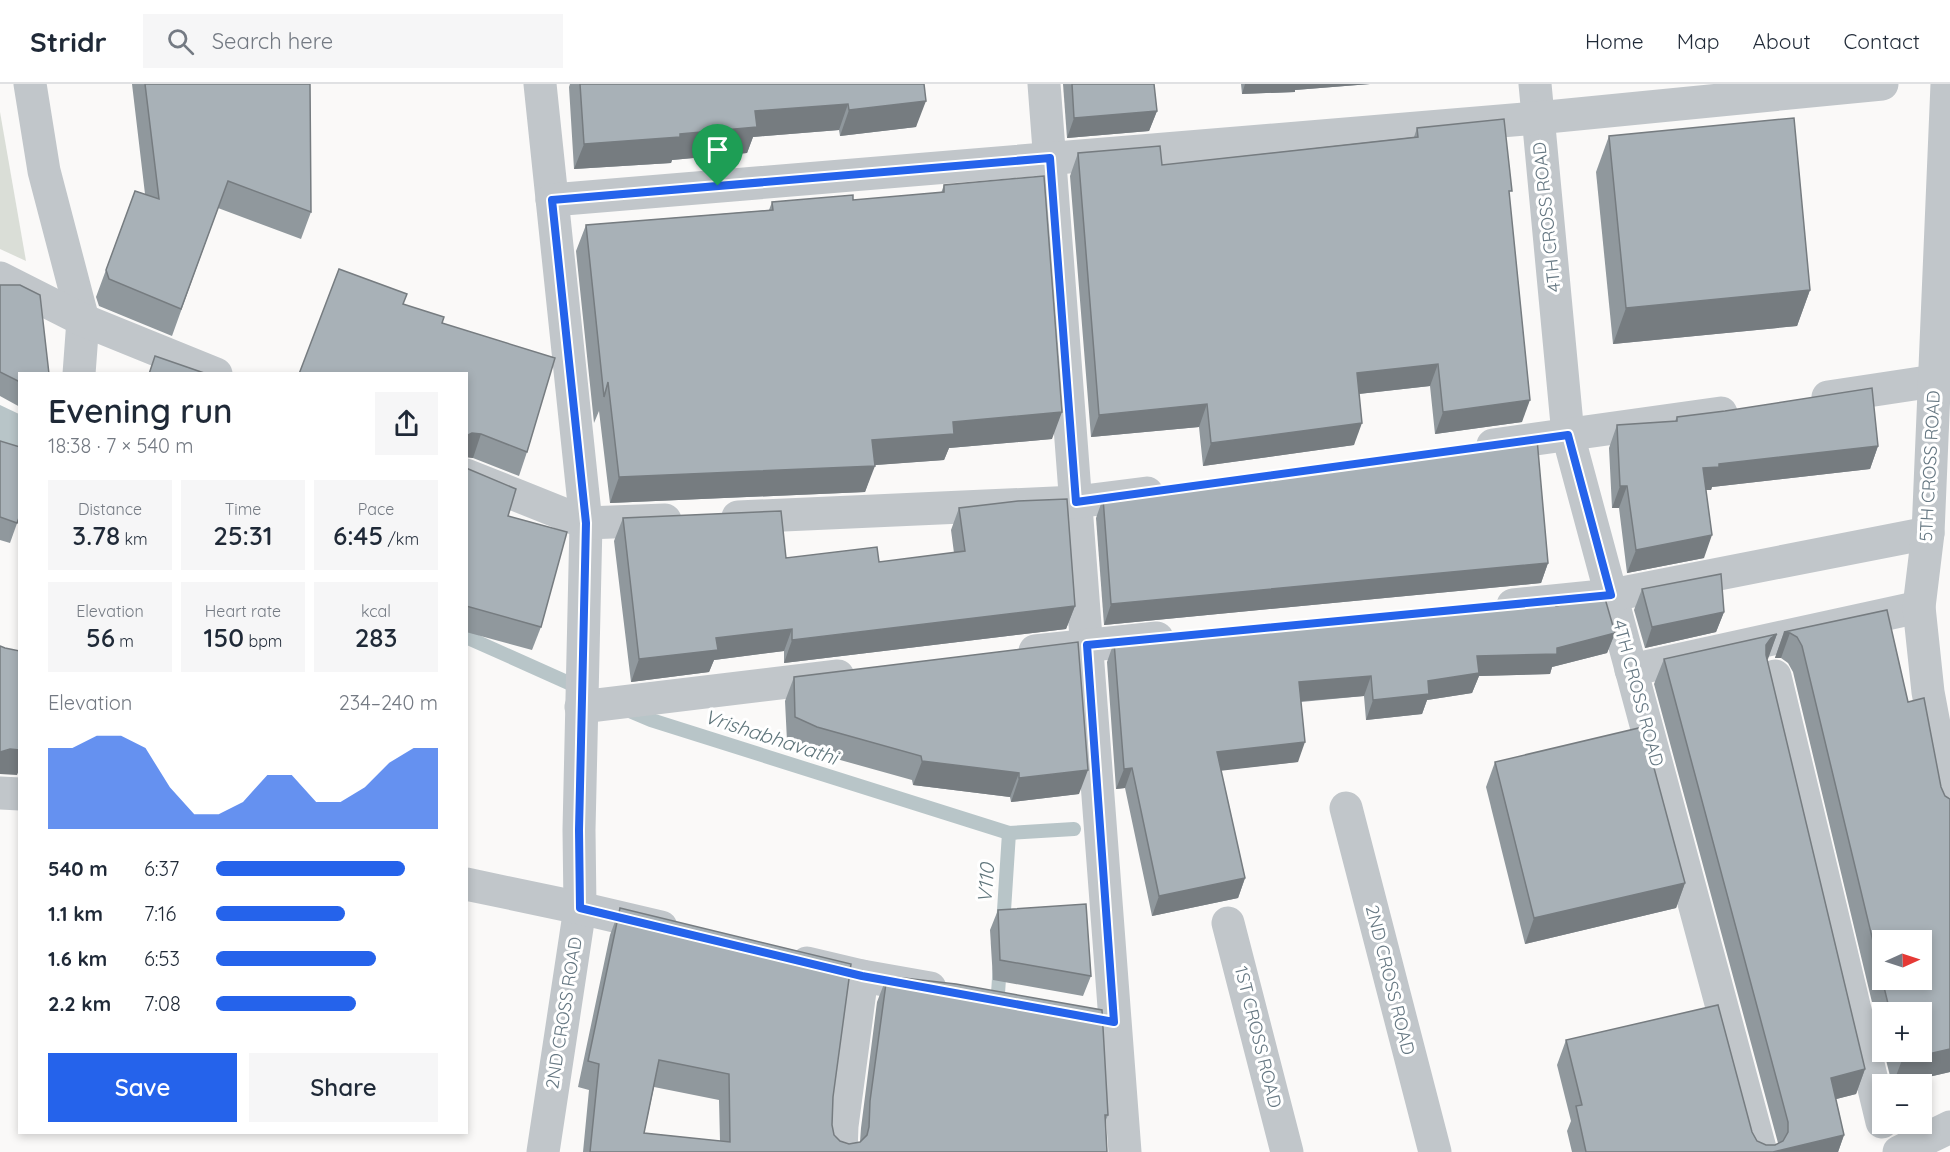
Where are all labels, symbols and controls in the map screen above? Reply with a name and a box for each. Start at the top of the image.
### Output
search box [143,14,563,68]
text: Stridr [30,24,107,59]
icon: search [164,25,197,58]
text: Search here [212,27,333,55]
text: Home [1585,28,1644,54]
text: Map [1677,28,1720,54]
text: About [1753,28,1811,54]
text: Contact [1844,28,1920,54]
pin [692,124,743,186]
icon: arrive [701,133,734,166]
street label: 4TH CROSS ROAD [1527,141,1566,293]
text: Evening run [48,390,233,431]
street label: 5TH CROSS ROAD [1914,390,1945,542]
button: share [375,392,438,455]
text: 18:38 · 7 × 540 m [48,433,194,458]
text: Distance [78,499,142,519]
text: Time [225,499,261,519]
text: Pace [358,499,394,519]
text: 3.78 [72,519,120,552]
text: 25:31 [213,519,273,552]
text: 6:45 [333,519,383,552]
text: km [120,529,148,549]
text: /km [383,529,419,549]
text: Elevation [76,601,144,621]
text: Heart rate [205,601,281,621]
text: kcal [361,601,391,621]
street label: 4TH CROSS ROAD [1608,617,1669,769]
text: 56 [86,621,115,654]
text: 150 [204,621,244,654]
text: 283 [355,621,397,654]
text: m [115,631,134,651]
text: bpm [244,631,282,651]
text: Elevation [48,690,132,715]
text: 234–240 m [339,690,438,715]
water label: Vrishabhavathi [702,703,843,771]
text: 540 m [48,856,108,881]
text: 6:37 [144,856,179,881]
water label: V110 [972,860,1000,904]
text: 1.1 km [48,901,103,926]
text: 7:16 [144,901,176,926]
street label: 2ND CROSS ROAD [1361,903,1420,1057]
north arrow [1872,930,1932,990]
map controls [1872,930,1932,1134]
street label: 2ND CROSS ROAD [540,935,587,1091]
text: 1.6 km [48,946,107,971]
text: 6:53 [144,946,180,971]
street label: 1ST CROSS ROAD [1230,964,1287,1110]
text: 2.2 km [48,991,111,1016]
text: 7:08 [144,991,181,1016]
button: + [1872,1002,1932,1062]
button: Save [48,1053,237,1122]
button: Share [249,1053,438,1122]
button: − [1872,1074,1932,1134]

